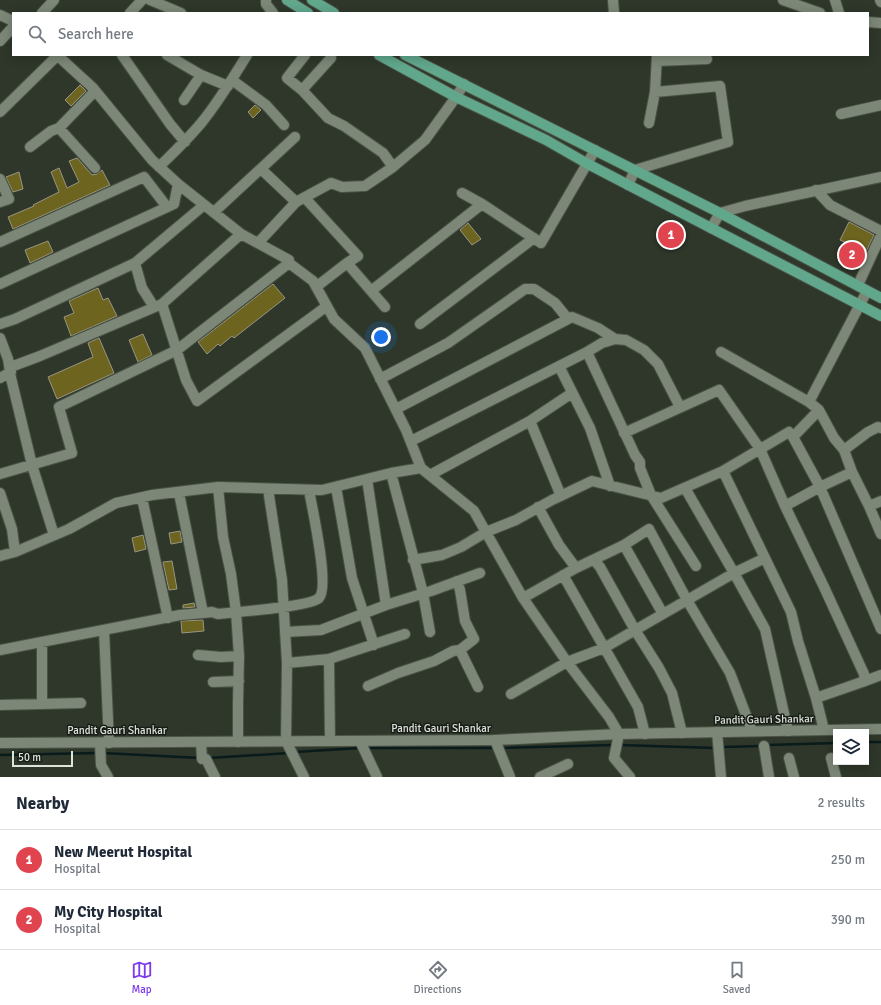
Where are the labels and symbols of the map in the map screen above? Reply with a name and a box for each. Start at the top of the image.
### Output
pin: 1 [658,220,684,250]
pin: 2 [839,240,865,270]
your location [371,327,391,347]
street label: Pandit Gauri Shankar [714,712,814,727]
street label: Pandit Gauri Shankar [391,722,491,735]
street label: Pandit Gauri Shankar [67,724,167,737]
scale bar [12,749,73,768]

